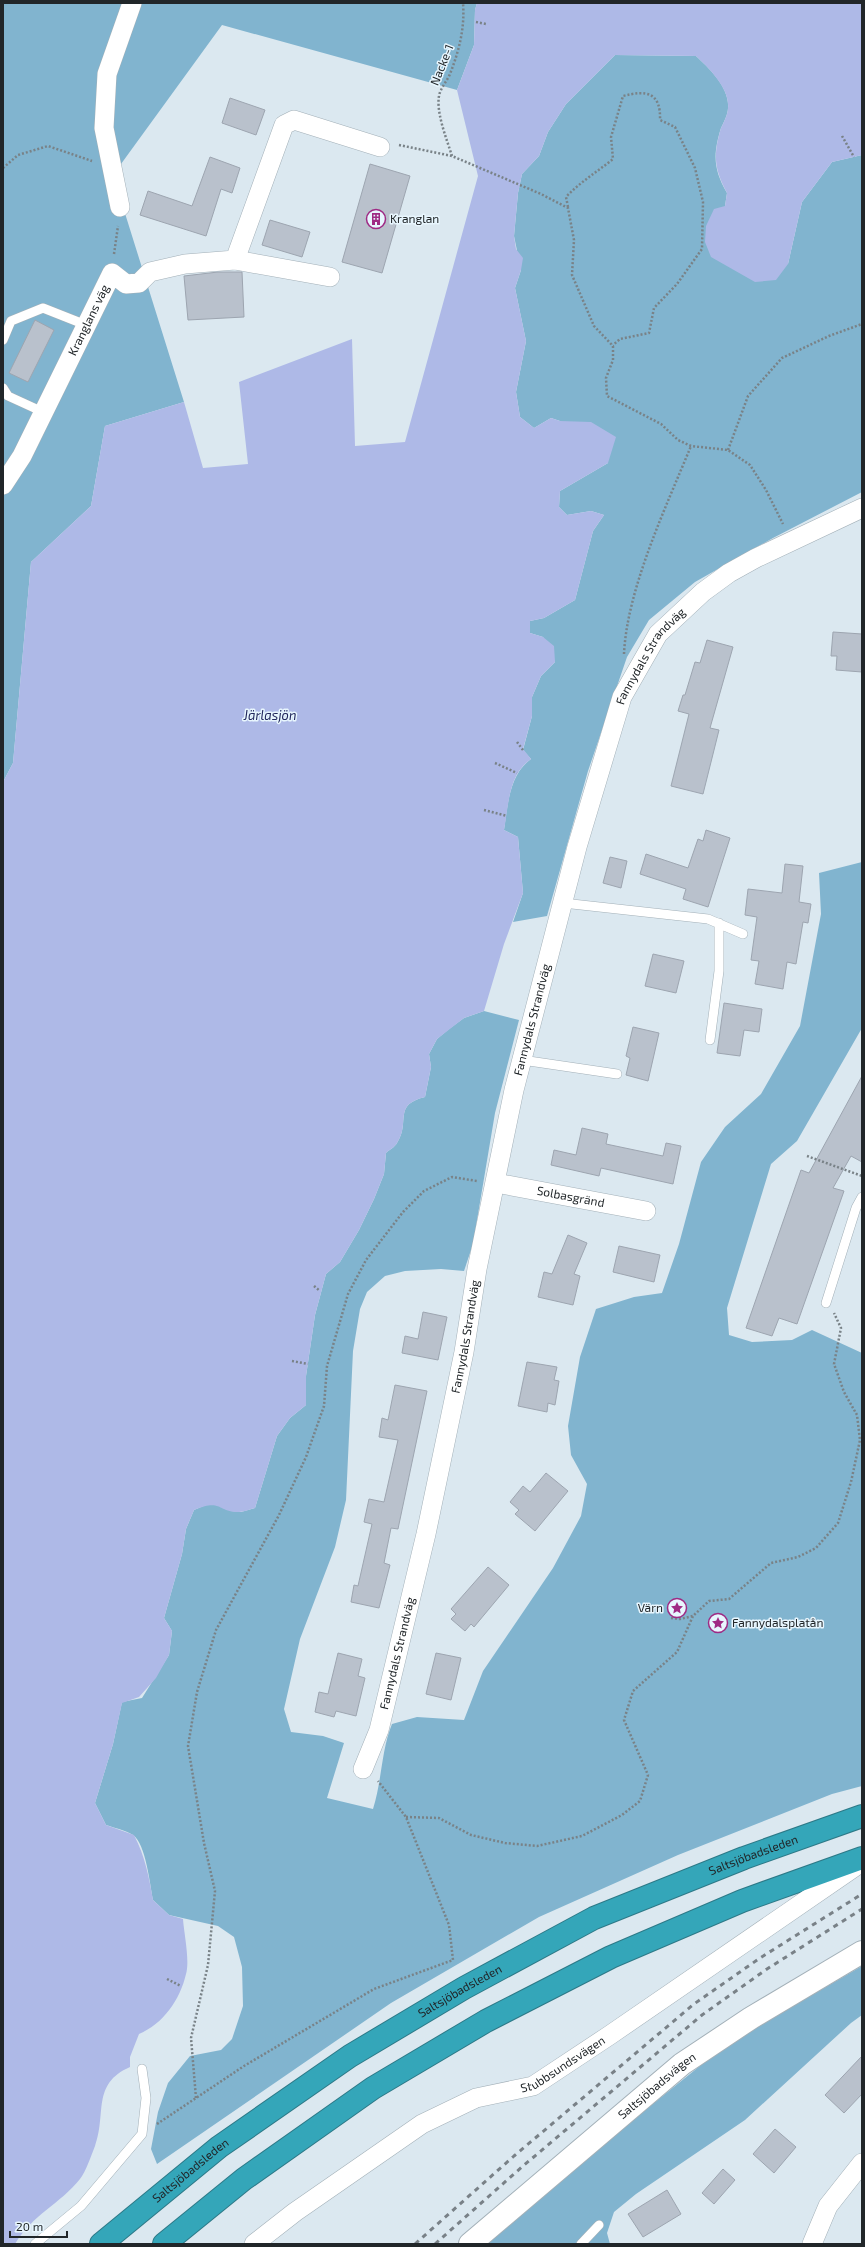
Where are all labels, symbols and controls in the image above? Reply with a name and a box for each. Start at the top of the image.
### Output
street label: Nacke-1 [427,42,456,87]
building icon: Kranglan [365,208,387,230]
place label: Kranglan [390,211,439,225]
street label: Kranglans väg [65,282,111,358]
street label: Fannydals Strandväg [612,604,688,706]
water label: Järlasjön [243,707,296,723]
street label: Fannydals Strandväg [510,962,553,1077]
street label: Solbasgränd [536,1183,606,1209]
street label: Fannydals Strandväg [448,1278,481,1395]
street label: Fannydals Strandväg [376,1595,417,1711]
place icon: Värn [666,1597,688,1619]
place label: Värn [638,1600,663,1614]
place icon: Fannydalsplatån [707,1612,729,1634]
place label: Fannydalsplatån [732,1615,823,1629]
street label: Saltsjöbadsleden [706,1831,800,1877]
street label: Saltsjöbadsleden [415,1961,504,2020]
street label: Stubbsundsvägen [519,2032,607,2094]
street label: Saltsjöbadsvägen [615,2049,698,2121]
street label: Saltsjöbadsleden [149,2135,231,2205]
scale bar [10,2213,67,2239]
text: 20 m [16,2219,43,2233]

